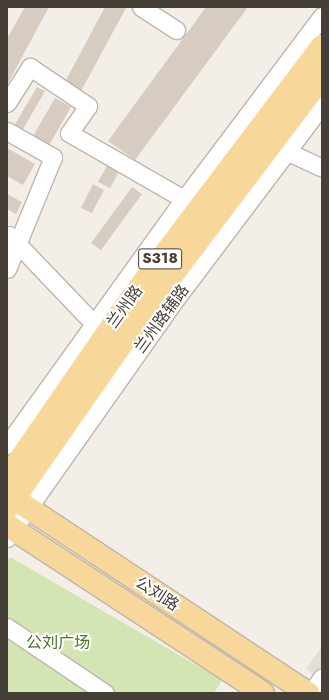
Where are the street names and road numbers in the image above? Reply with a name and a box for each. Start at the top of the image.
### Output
road number: S318 [138,246,182,272]
street label: 兰州路辅路 [131,281,193,357]
street label: 兰州路 [103,282,147,332]
street label: 公刘路 [132,573,182,615]

